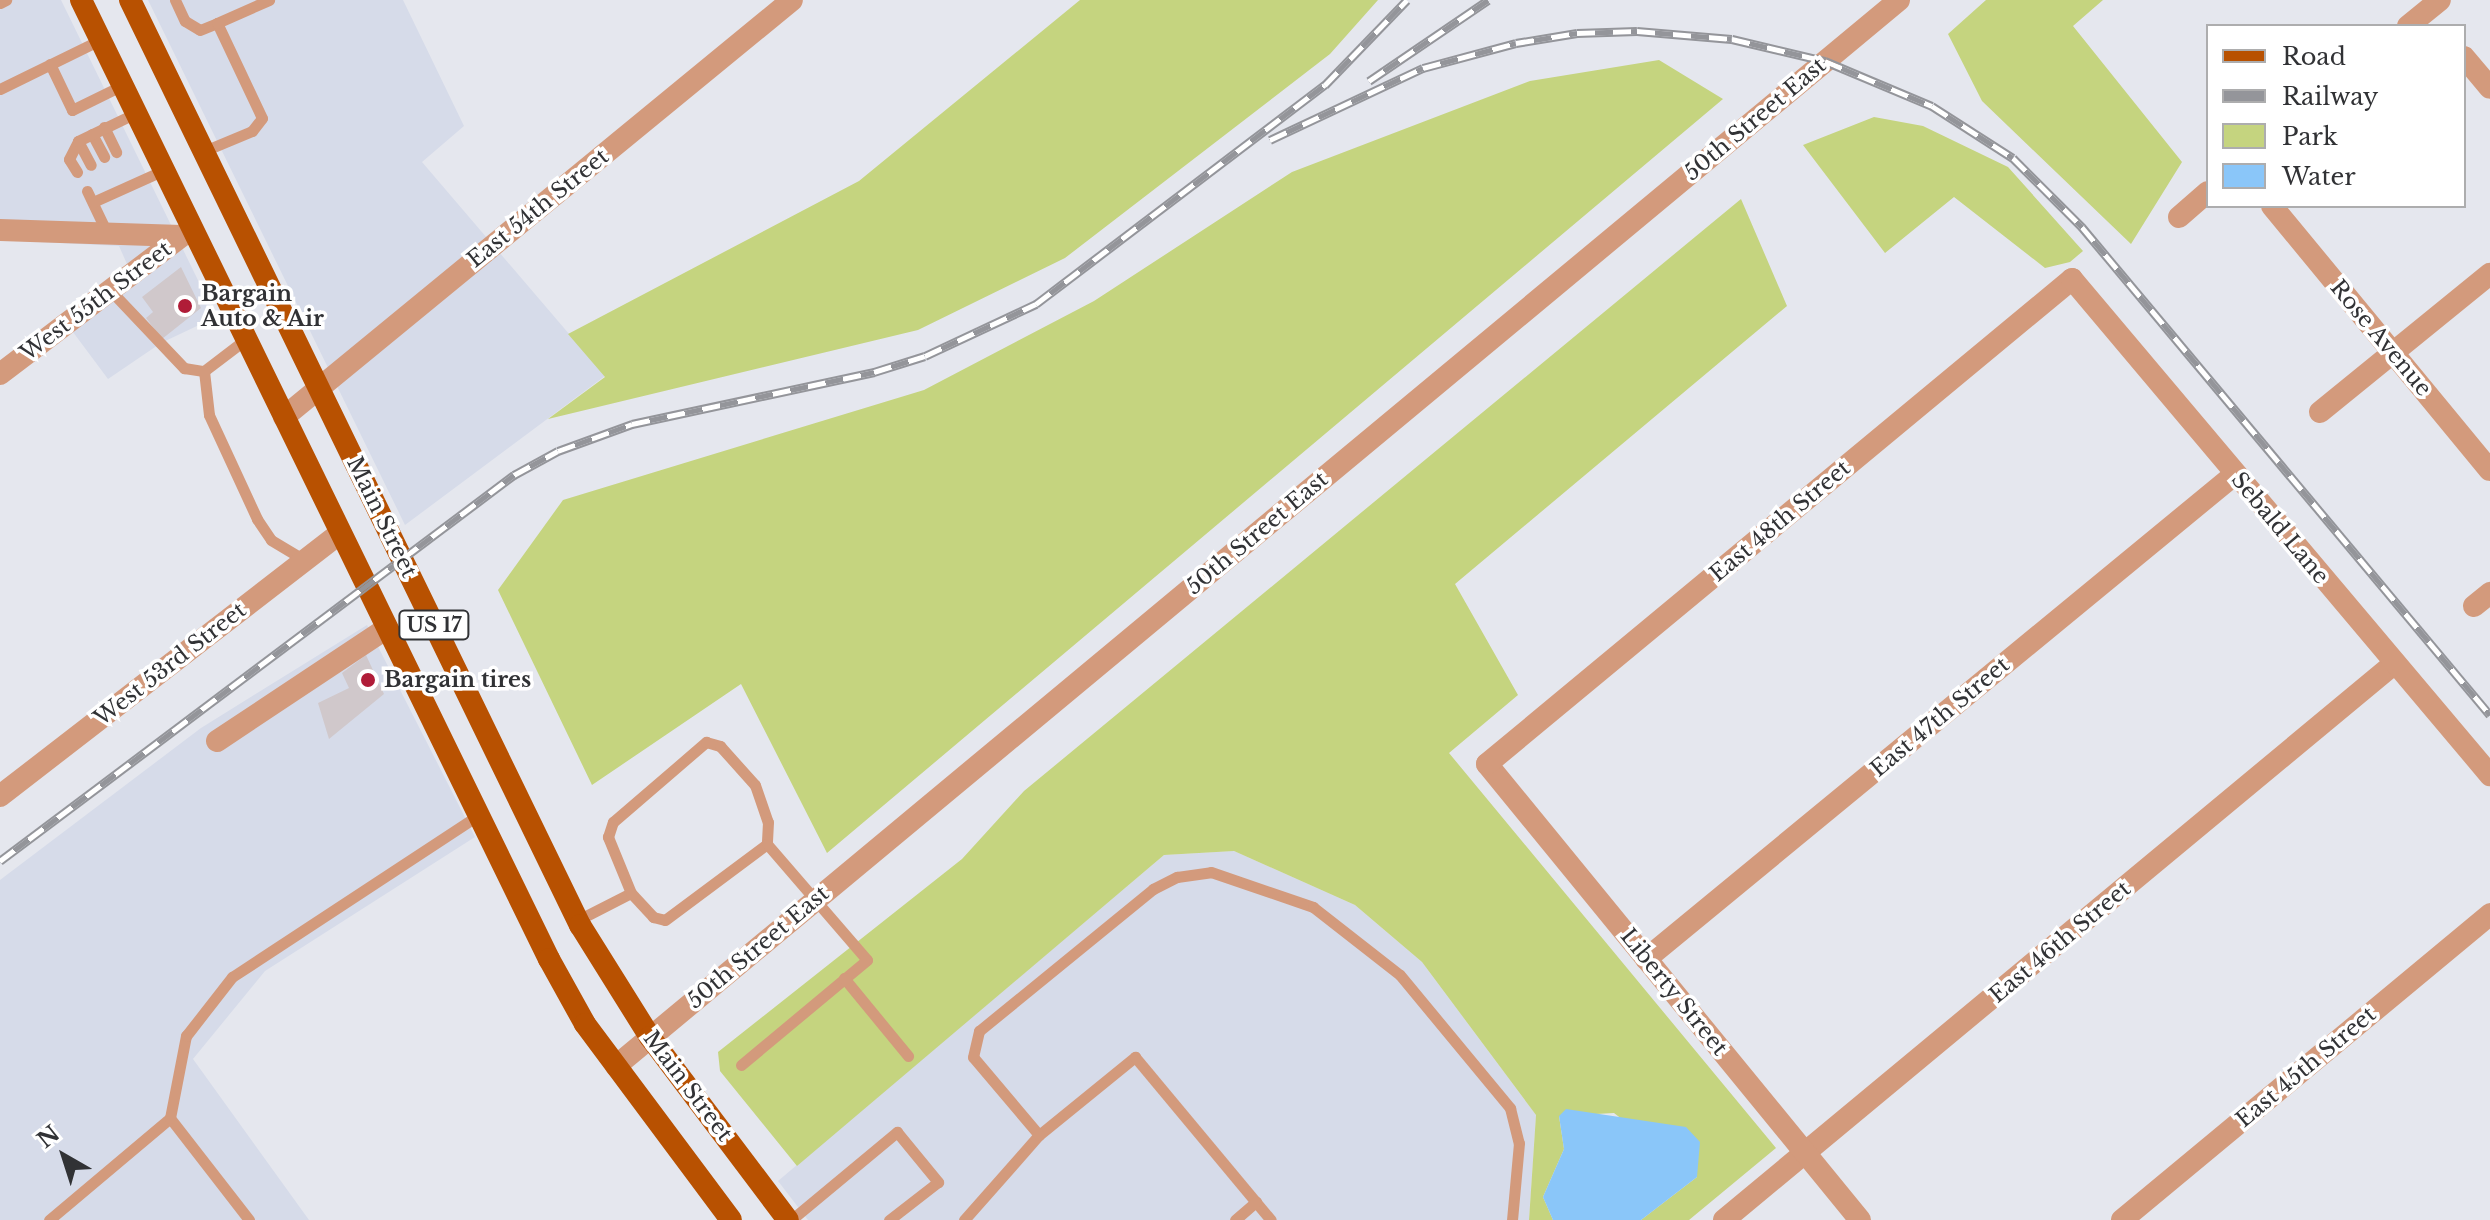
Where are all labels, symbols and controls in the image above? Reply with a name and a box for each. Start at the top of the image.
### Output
legend [2206,24,2466,208]
text: Road [2282,42,2346,71]
street label: 50th Street East [1679,52,1831,186]
text: Railway [2282,82,2378,111]
text: Park [2282,122,2338,151]
street label: East 54th Street [462,143,614,273]
text: Water [2282,162,2356,191]
street label: West 55th Street [15,236,177,366]
street label: Rose Avenue [2325,274,2437,402]
place label: Bargain Auto & Air [201,280,325,332]
marker: Bargain Auto & Air [176,297,194,315]
street label: Main Street [341,452,423,582]
street label: East 48th Street [1705,455,1855,587]
street label: 50th Street East [1181,466,1333,600]
street label: Sebald Lane [2226,467,2334,589]
street label: West 53rd Street [89,597,251,731]
road number: US 17 [398,609,470,641]
street label: East 47th Street [1865,651,2015,783]
place label: Bargain tires [384,667,531,693]
marker: Bargain tires [359,671,377,689]
street label: East 46th Street [1984,875,2136,1009]
street label: 50th Street East [682,880,834,1014]
street label: Liberty Street [1615,923,1733,1061]
street label: East 45th Street [2231,1001,2381,1133]
street label: Main Street [638,1026,738,1146]
north arrow [24,1116,104,1196]
text: N [32,1120,65,1154]

